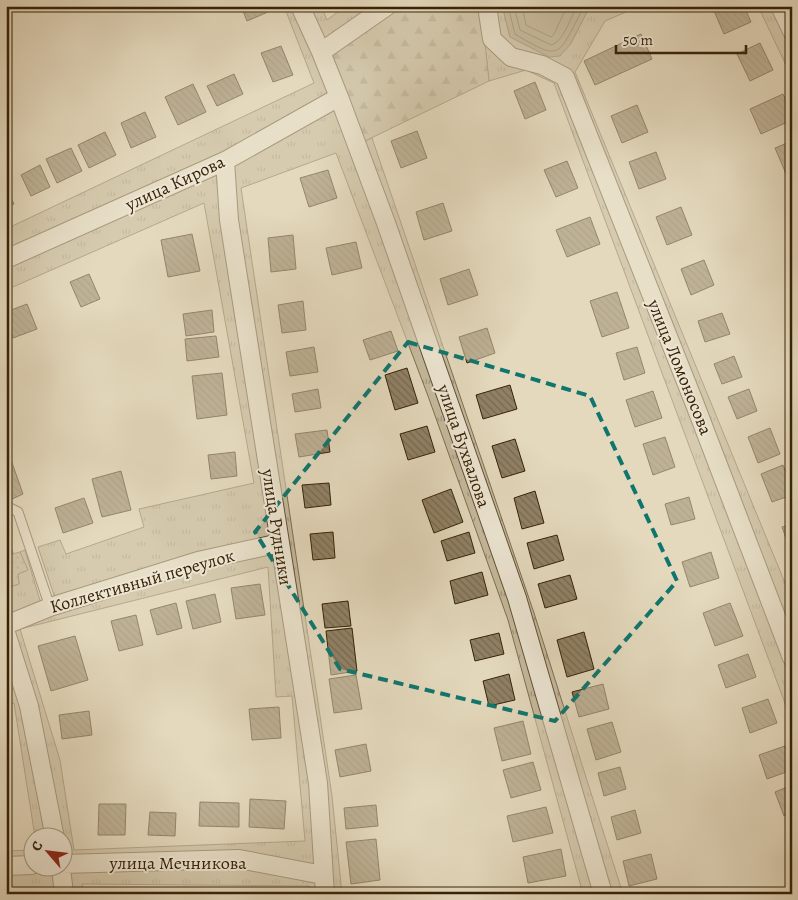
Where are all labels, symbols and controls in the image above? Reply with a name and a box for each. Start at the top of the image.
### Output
scale bar [616,22,746,54]
text: 50 m [623,30,653,50]
street label: улица Кирова [121,149,229,217]
street label: улица Ломоносова [641,295,718,439]
street label: улица Бухвалова [431,380,497,512]
street label: улица Рудники [256,466,298,587]
street label: Коллективный переулок [47,543,237,619]
north arrow [22,828,72,878]
text: С [27,838,48,854]
street label: улица Мечникова [108,851,247,875]

